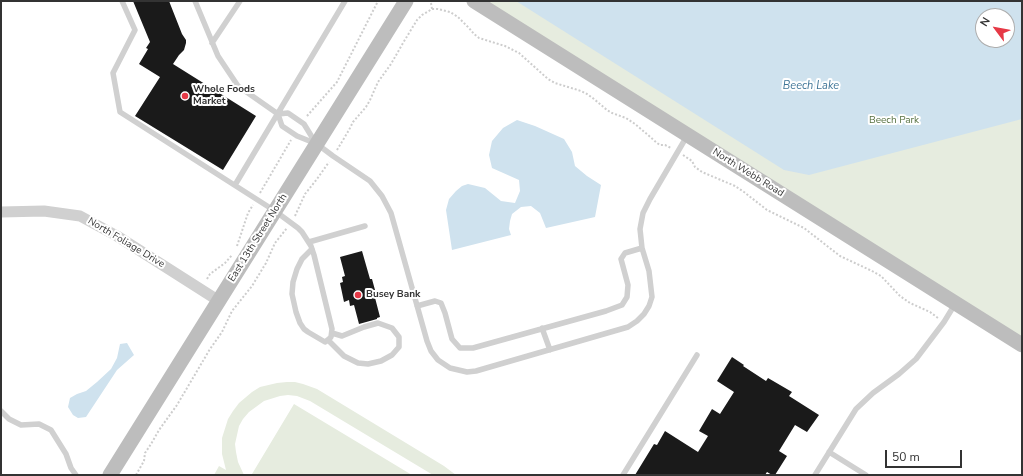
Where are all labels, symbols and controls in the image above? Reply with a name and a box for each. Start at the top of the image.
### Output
north arrow [975,8,1015,48]
text: N [977,14,994,29]
water label: Beech Lake [783,79,839,93]
place label: Whole Foods Market [193,84,255,108]
marker: Whole Foods Market [180,91,190,101]
park label: Beech Park [869,115,919,127]
street label: North Webb Road [710,146,786,200]
street label: East 13th Street North [226,192,290,284]
street label: North Foliage Drive [85,215,167,271]
place label: Busey Bank [366,289,420,301]
marker: Busey Bank [353,290,363,300]
scale bar [887,442,964,468]
text: 50 m [892,449,920,465]

